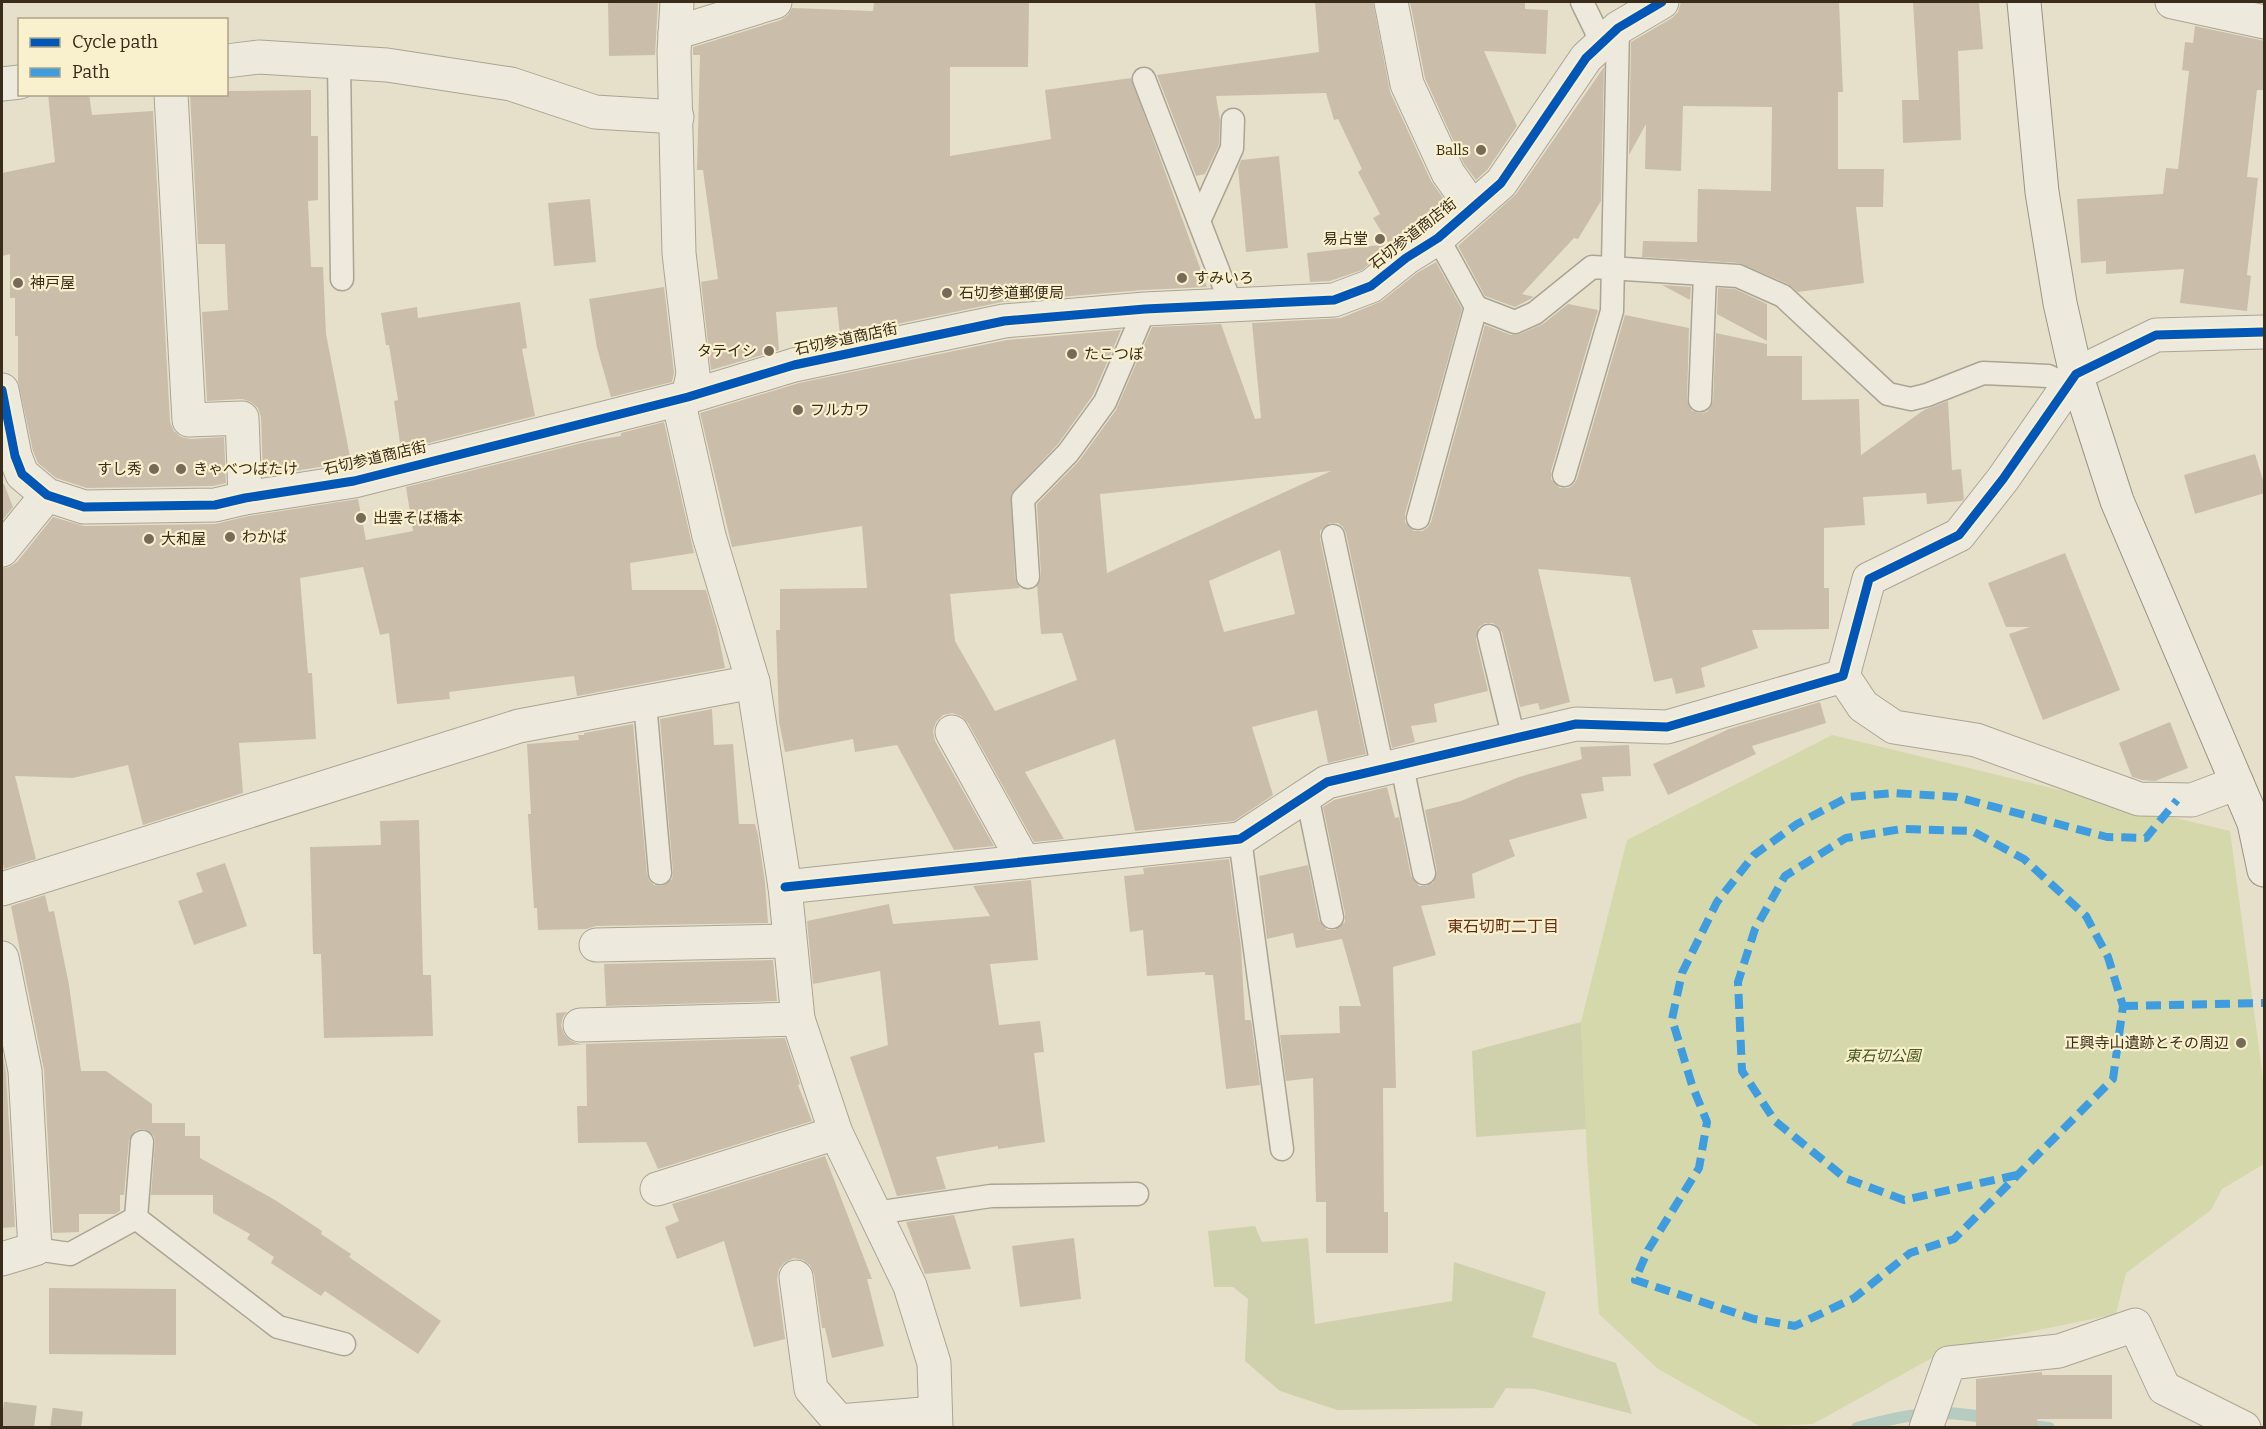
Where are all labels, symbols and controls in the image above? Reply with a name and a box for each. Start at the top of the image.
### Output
legend [18,18,228,96]
text: Cycle path [72,31,158,53]
text: Path [72,61,110,83]
place label: Balls [1436,141,1469,159]
marker: Balls [1474,143,1488,157]
street label: 石切参道商店街 [1366,195,1460,273]
place label: 易占堂 [1323,230,1368,248]
marker: 易占堂 [1373,232,1387,246]
place label: すみいろ [1194,269,1254,287]
marker: すみいろ [1175,271,1189,285]
place label: 神戸屋 [30,274,75,292]
marker: 神戸屋 [11,276,25,290]
place label: 石切参道郵便局 [959,284,1064,302]
marker: 石切参道郵便局 [940,286,954,300]
street label: 石切参道商店街 [793,319,899,359]
place label: タテイシ [697,342,757,360]
marker: タテイシ [762,344,776,358]
place label: たこつぼ [1084,345,1144,363]
marker: たこつぼ [1065,347,1079,361]
place label: フルカワ [810,401,870,419]
marker: フルカワ [791,403,805,417]
street label: 石切参道商店街 [322,437,428,479]
place label: すし秀 [97,460,142,478]
place label: きゃべつばたけ [193,460,298,478]
marker: すし秀 [147,462,161,476]
marker: きゃべつばたけ [174,462,188,476]
place label: 出雲そば橋本 [373,509,463,527]
marker: 出雲そば橋本 [354,511,368,525]
place label: わかば [242,528,287,546]
place label: 大和屋 [161,530,206,548]
marker: わかば [223,530,237,544]
marker: 大和屋 [142,532,156,546]
district label: 東石切町二丁目 [1447,917,1559,936]
place label: 正興寺山遺跡とその周辺 [2064,1034,2229,1052]
marker: 正興寺山遺跡とその周辺 [2234,1036,2248,1050]
park label: 東石切公園 [1845,1047,1922,1065]

